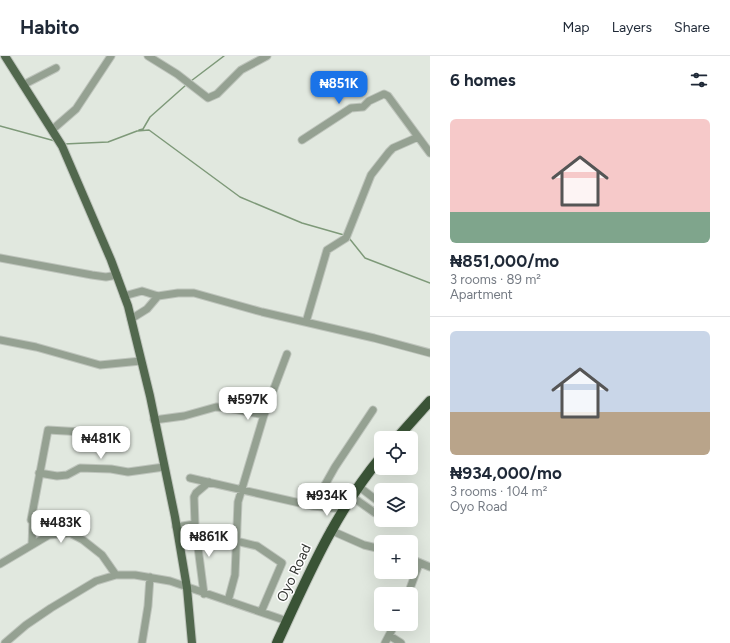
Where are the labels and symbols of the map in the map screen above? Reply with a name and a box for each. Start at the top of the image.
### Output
pin: ₦851K [311,71,367,105]
pin: ₦597K [220,387,276,421]
pin: ₦481K [73,426,129,460]
pin: ₦934K [299,483,355,517]
pin: ₦483K [33,510,89,544]
pin: ₦861K [181,524,237,558]
street label: Oyo Road [273,541,315,605]

